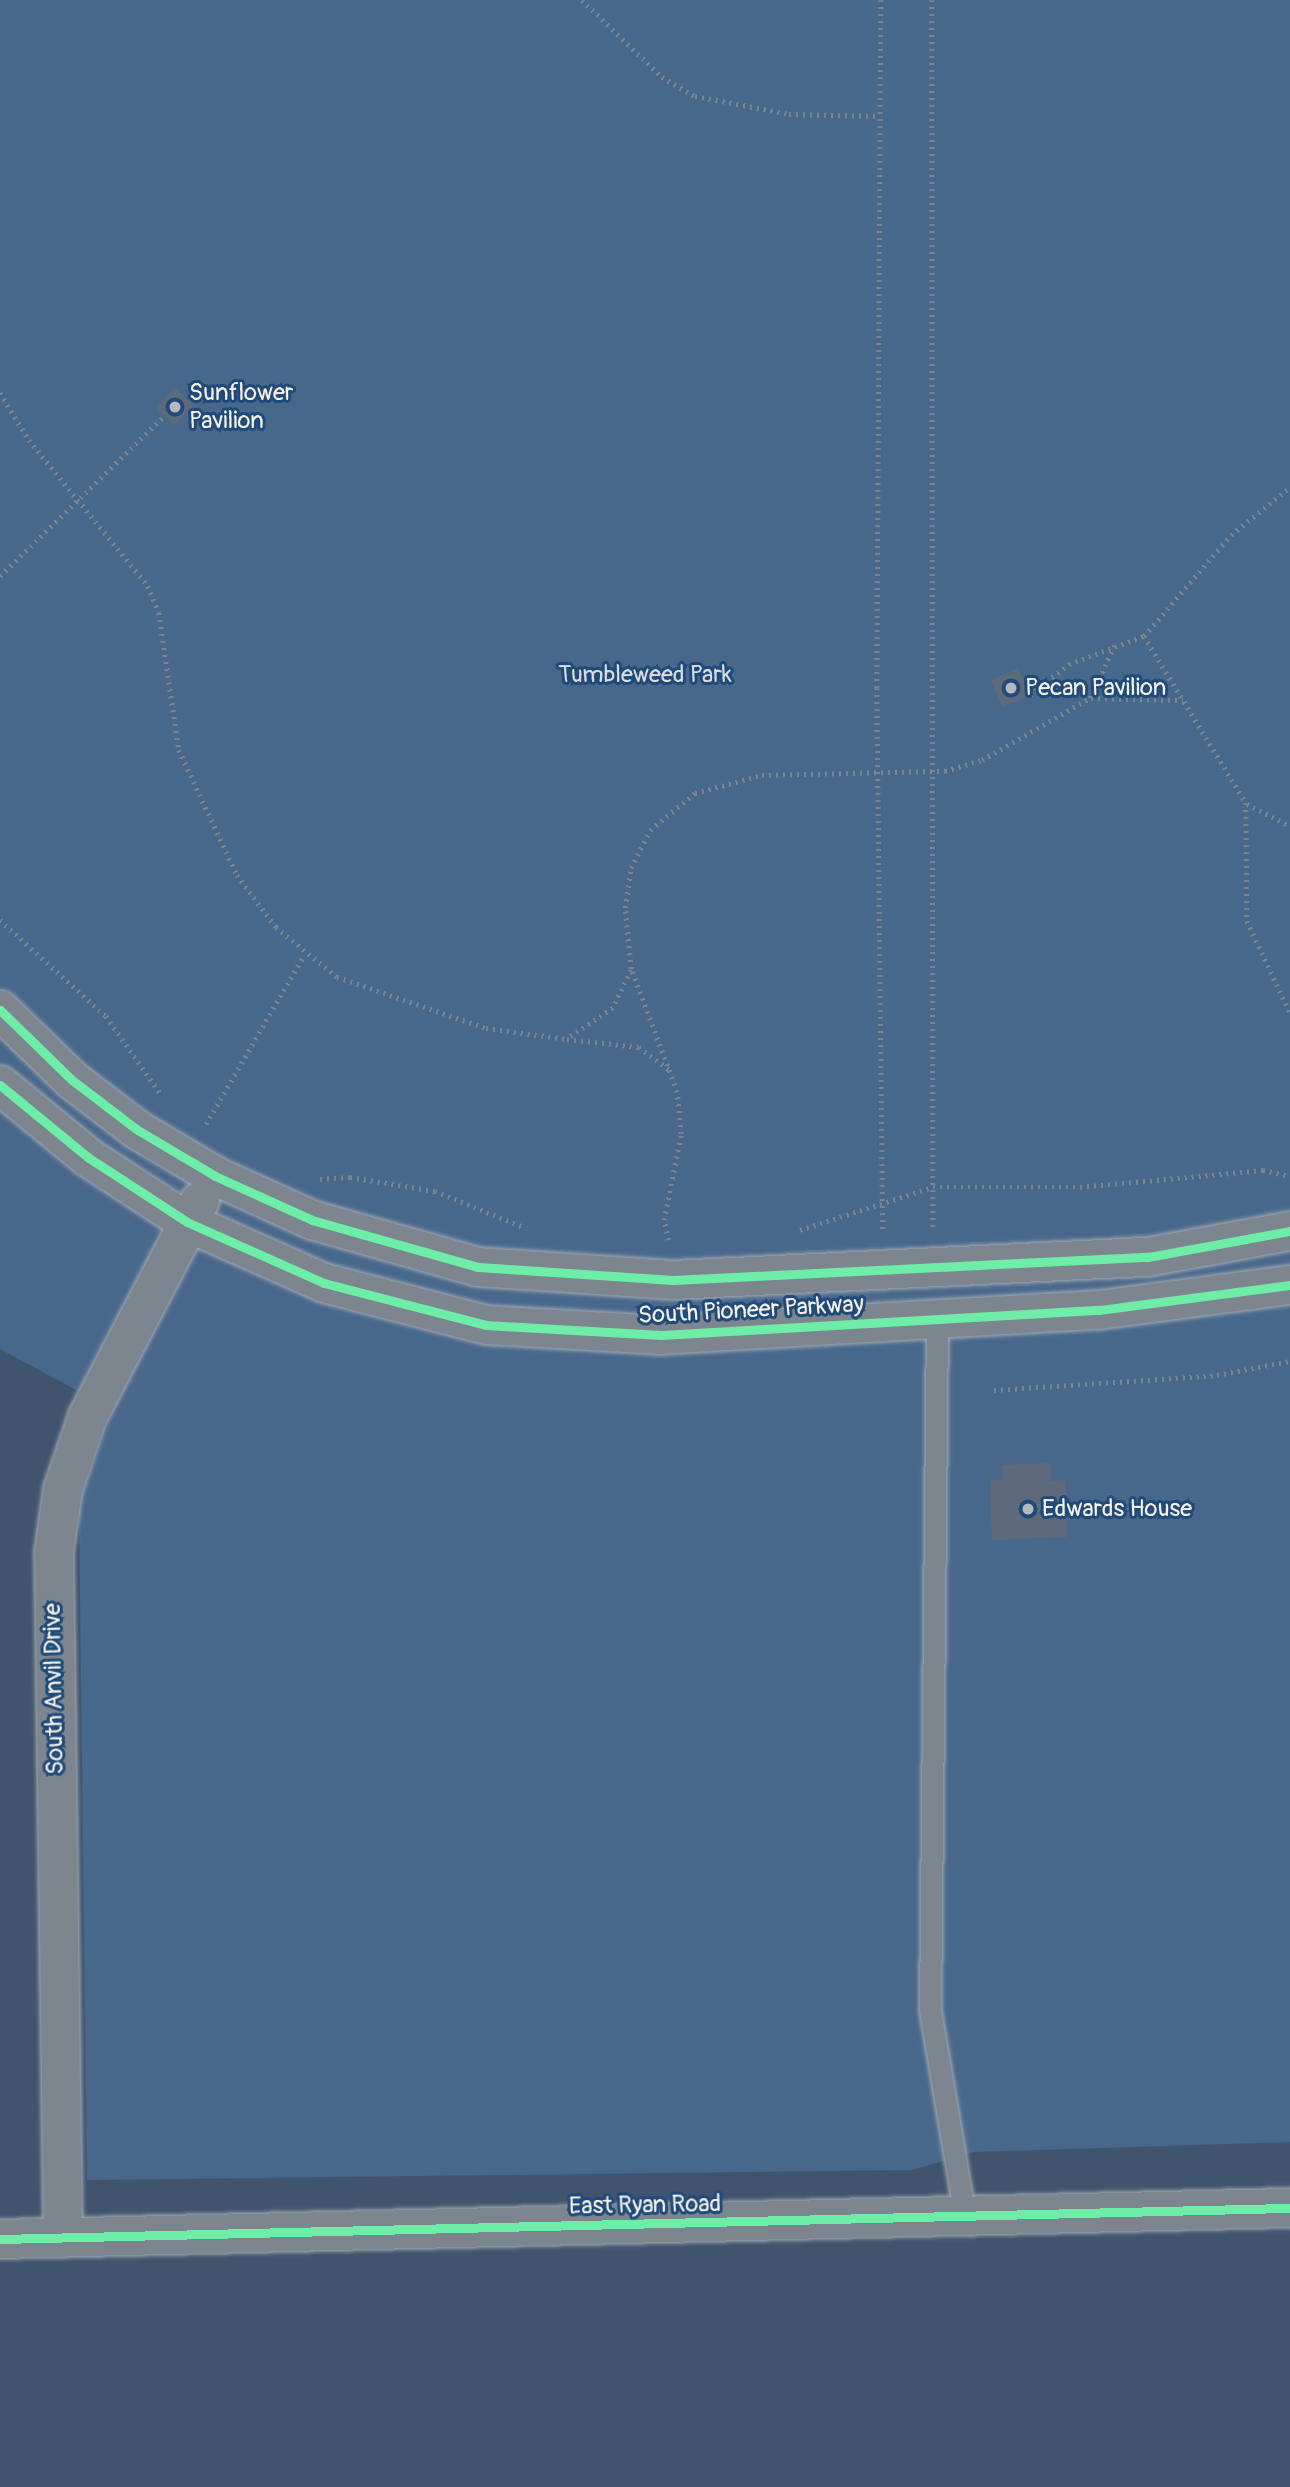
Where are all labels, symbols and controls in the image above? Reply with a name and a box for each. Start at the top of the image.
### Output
place label: Sunflower Pavilion [189,379,293,435]
marker: Sunflower Pavilion [167,399,183,415]
park label: Tumbleweed Park [558,661,732,689]
place label: Pecan Pavilion [1025,674,1166,702]
marker: Pecan Pavilion [1003,680,1019,696]
street label: South Pioneer Parkway [637,1290,865,1330]
place label: Edwards House [1042,1495,1192,1523]
marker: Edwards House [1020,1501,1036,1517]
street label: South Anvil Drive [38,1603,70,1775]
street label: East Ryan Road [569,2189,721,2221]

